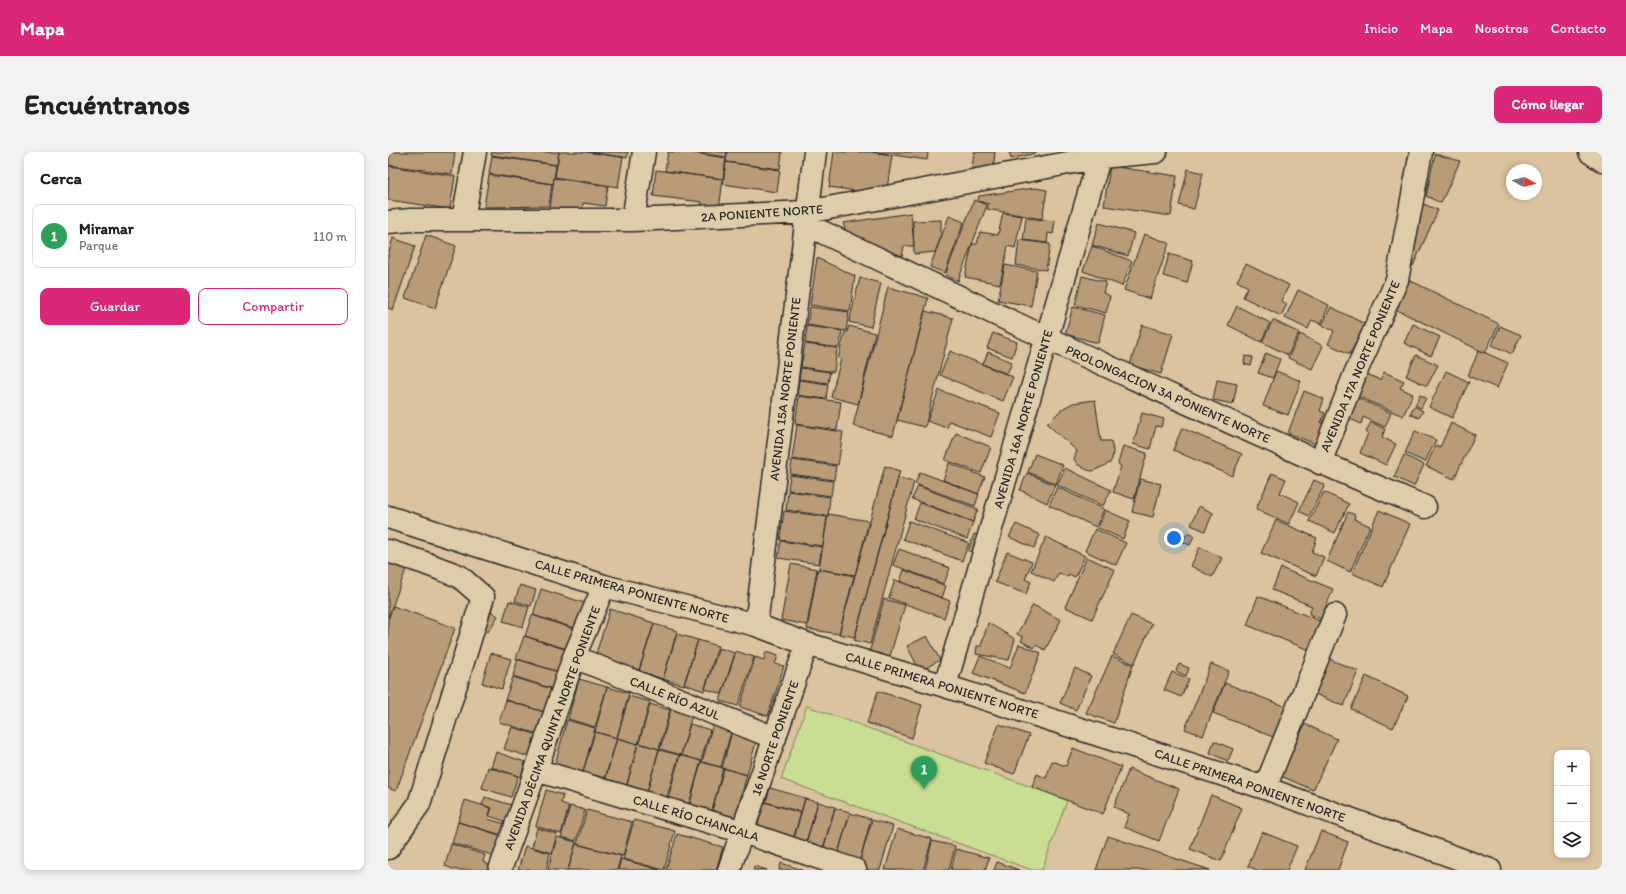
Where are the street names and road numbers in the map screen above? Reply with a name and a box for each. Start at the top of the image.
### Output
street label: 2A PONIENTE NORTE [700,201,824,225]
street label: AVENIDA 17A NORTE PONIENTE [1317,278,1403,454]
street label: AVENIDA 15A NORTE PONIENTE [766,296,804,482]
street label: AVENIDA 16A NORTE PONIENTE [990,328,1056,510]
street label: PROLONGACION 3A PONIENTE NORTE [1063,342,1273,446]
street label: CALLE PRIMERA PONIENTE NORTE [533,556,731,626]
street label: AVENIDA DÉCIMA QUINTA NORTE PONIENTE [501,604,603,852]
street label: CALLE PRIMERA PONIENTE NORTE [844,648,1040,722]
street label: CALLE RÍO AZUL [628,673,723,723]
street label: 16 NORTE PONIENTE [748,679,802,797]
street label: CALLE PRIMERA PONIENTE NORTE [1152,745,1348,825]
street label: CALLE RÍO CHANCALA [631,792,761,845]

